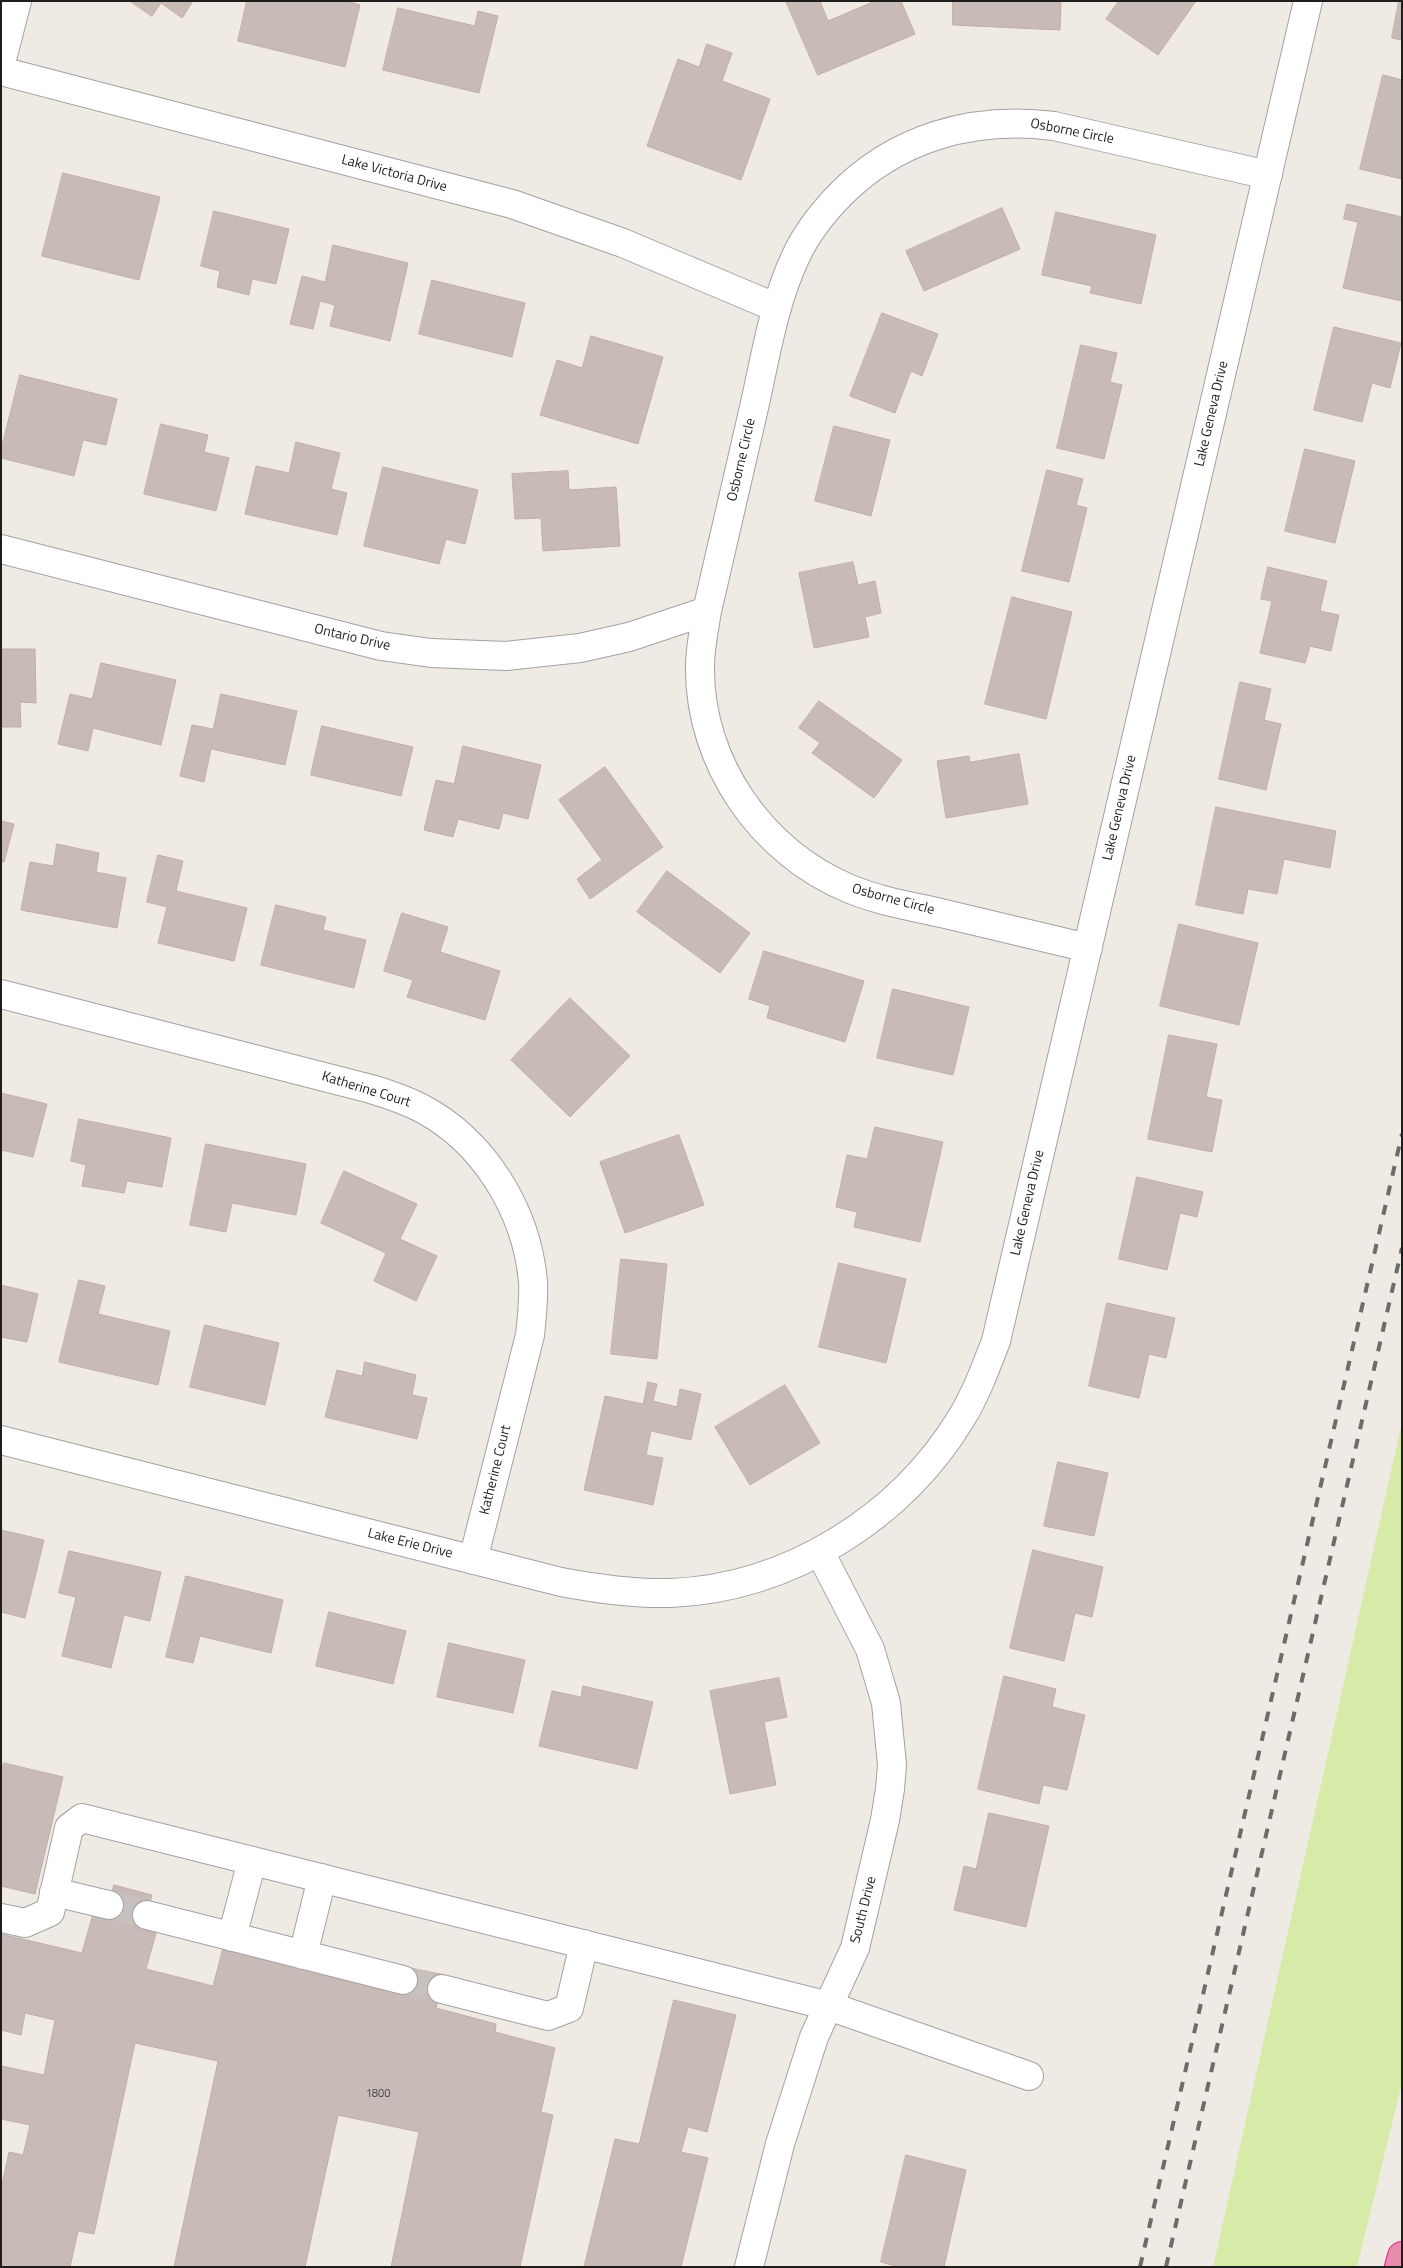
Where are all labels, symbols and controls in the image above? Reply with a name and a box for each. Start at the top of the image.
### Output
street label: Osborne Circle [1029,116,1115,148]
street label: Lake Victoria Drive [339,152,449,196]
street label: Lake Geneva Drive [1192,360,1232,468]
street label: Osborne Circle [724,417,760,503]
street label: Ontario Drive [312,621,392,655]
street label: Lake Geneva Drive [1100,754,1140,862]
street label: Osborne Circle [850,881,936,919]
street label: Katherine Court [319,1069,413,1111]
street label: Lake Geneva Drive [1008,1149,1048,1257]
street label: Katherine Court [477,1423,515,1517]
street label: Lake Erie Drive [366,1525,454,1563]
street label: South Drive [848,1875,880,1945]
house number: 1800 [366,2087,390,2101]

